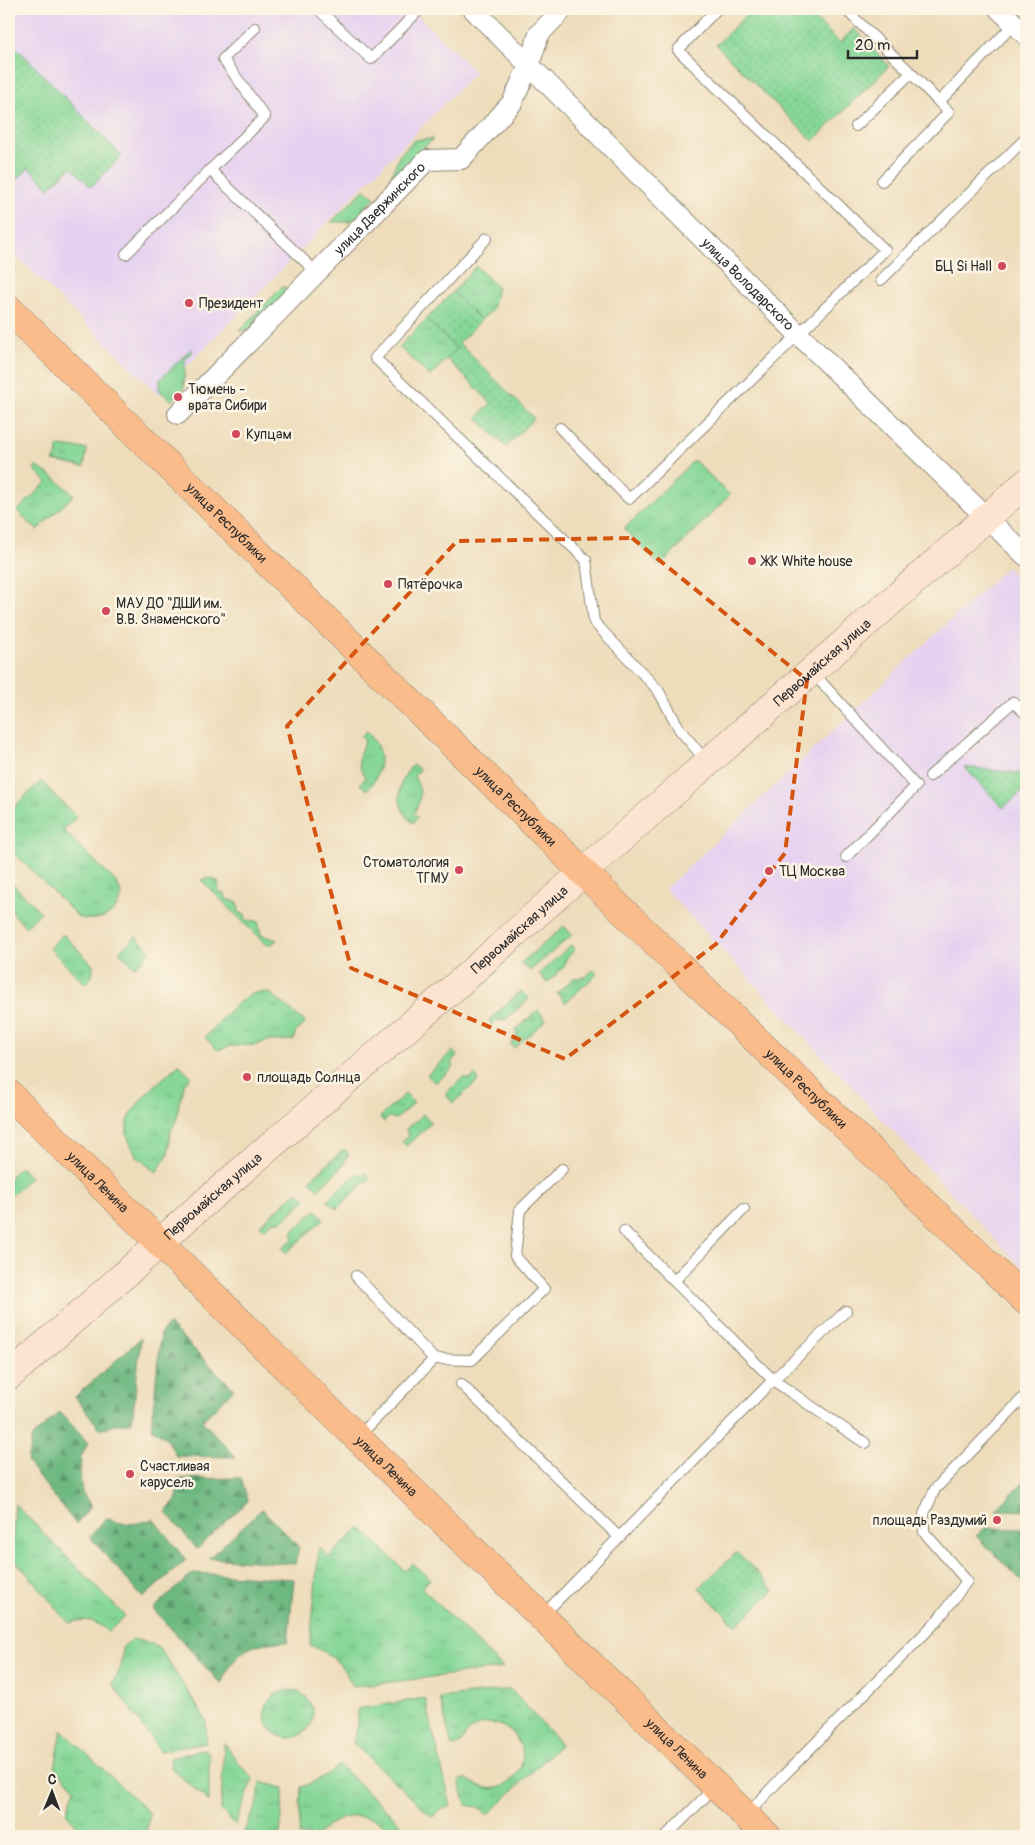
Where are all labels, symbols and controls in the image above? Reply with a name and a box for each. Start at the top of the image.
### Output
scale bar [848,28,916,60]
text: 20 m [855,36,890,55]
street label: улица Дзержинского [330,158,429,259]
street label: улица Володарского [697,233,798,334]
place label: БЦ Si Hall [935,258,992,275]
marker: БЦ Si Hall [996,260,1008,272]
place label: Президент [199,295,263,312]
marker: Президент [183,297,195,309]
place label: Тюмень - врата Сибири [188,381,267,414]
marker: Тюмень - врата Сибири [172,391,184,403]
place label: Купцам [246,426,292,443]
marker: Купцам [230,428,242,440]
street label: улица Республики [182,478,271,566]
place label: ЖК White house [760,553,853,570]
marker: ЖК White house [746,555,758,567]
place label: Пятёрочка [398,576,462,593]
marker: Пятёрочка [382,578,394,590]
place label: МАУ ДО "ДШИ им. В.В. Знаменского" [116,595,226,628]
marker: МАУ ДО "ДШИ им. В.В. Знаменского" [100,605,112,617]
street label: Первомайская улица [770,615,874,710]
street label: улица Республики [471,762,560,850]
place label: Стоматология ТГМУ [363,854,450,887]
place label: ТЦ Москва [779,863,845,880]
marker: Стоматология ТГМУ [453,864,465,876]
marker: ТЦ Москва [763,865,775,877]
street label: Первомайская улица [467,882,571,977]
street label: улица Республики [761,1044,851,1132]
place label: площадь Солнца [257,1069,361,1086]
marker: площадь Солнца [241,1071,253,1083]
street label: улица Ленина [63,1147,132,1216]
street label: Первомайская улица [160,1149,265,1243]
street label: улица Ленина [351,1431,421,1500]
place label: Счастливая карусель [140,1458,210,1491]
marker: Счастливая карусель [124,1468,136,1480]
place label: площадь Раздумий [873,1512,987,1529]
marker: площадь Раздумий [991,1514,1003,1526]
street label: улица Ленина [642,1714,711,1782]
north arrow [28,1768,78,1818]
text: С [48,1771,57,1788]

